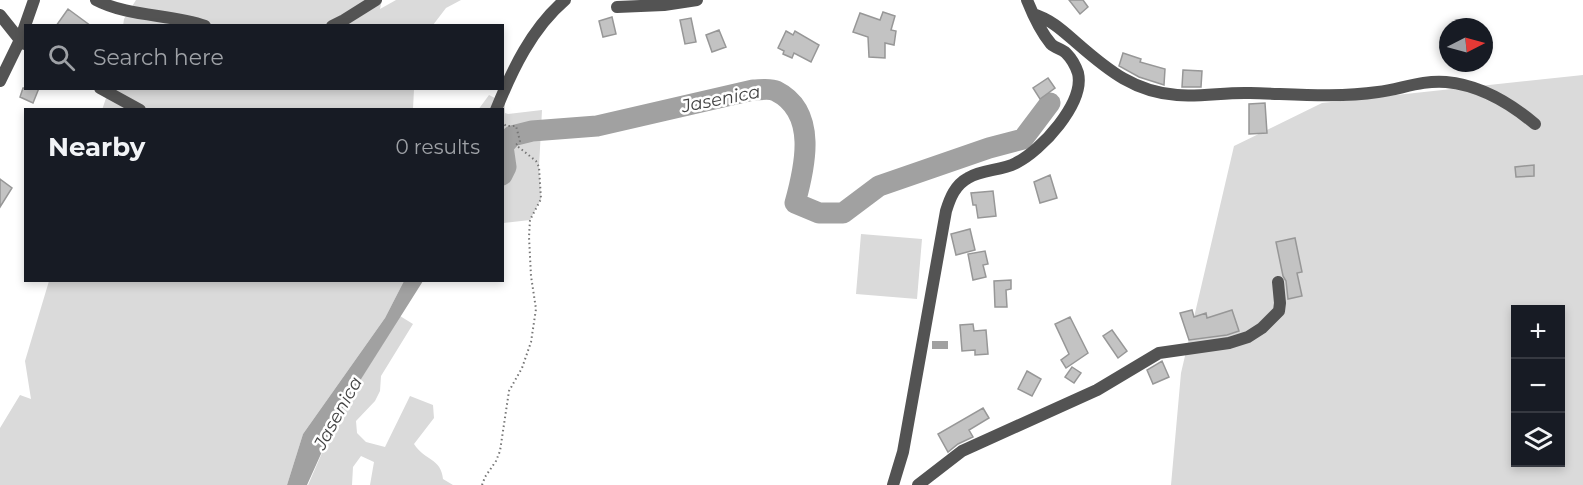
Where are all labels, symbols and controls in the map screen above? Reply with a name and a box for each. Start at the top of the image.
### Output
north arrow [1439,18,1493,72]
search box [24,24,504,90]
icon: search [45,41,78,74]
text: Search here [93,44,224,71]
water label: Jasenica [679,81,762,118]
text: Nearby [48,131,145,163]
text: 0 results [395,135,480,159]
map controls [1511,305,1565,467]
button: + [1511,305,1565,359]
button: − [1511,359,1565,413]
water label: Jasenica [309,373,367,454]
button: layers [1511,413,1565,467]

